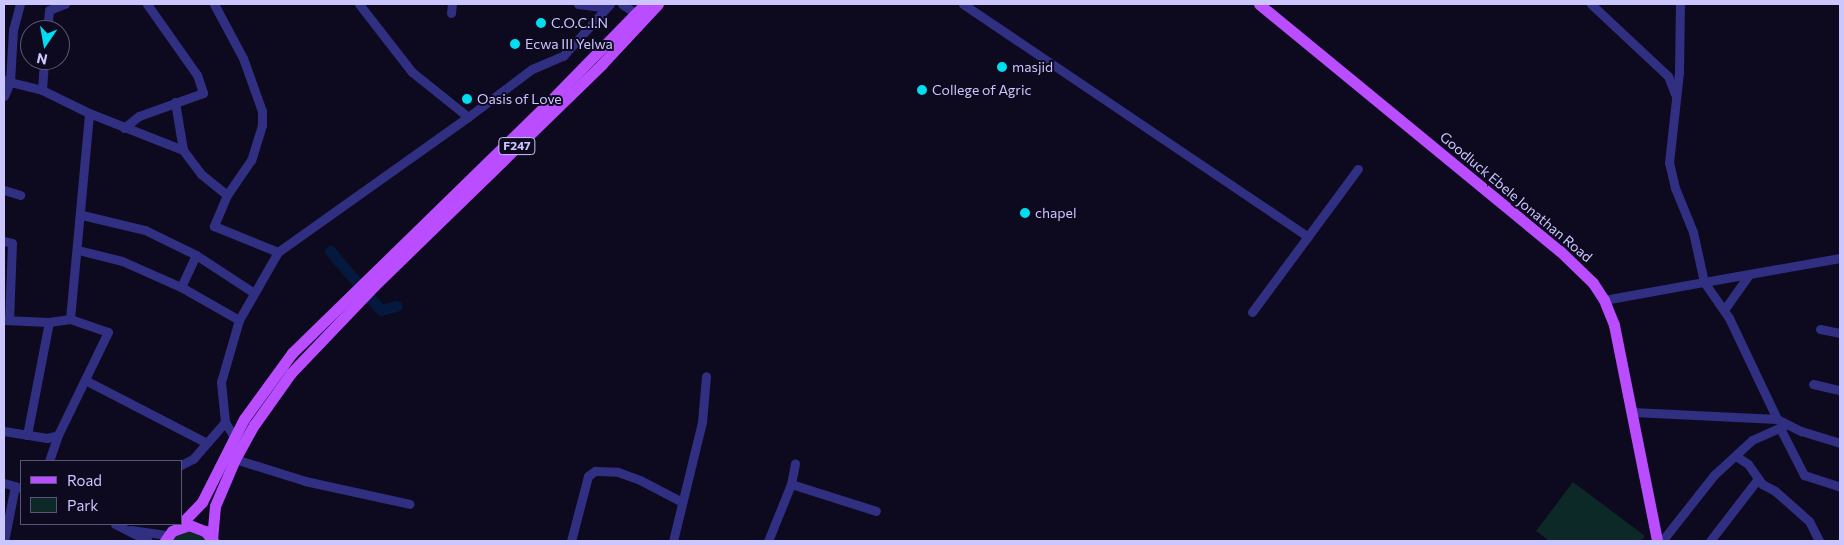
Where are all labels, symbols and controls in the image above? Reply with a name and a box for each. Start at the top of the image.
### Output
place label: C.O.C.I.N [551,15,608,31]
marker: C.O.C.I.N [535,17,547,29]
north arrow [20,20,70,70]
place label: Ecwa III Yelwa [525,36,613,52]
marker: Ecwa III Yelwa [509,38,521,50]
text: N [35,50,49,69]
place label: masjid [1012,59,1053,75]
marker: masjid [996,61,1008,73]
place label: College of Agric [932,82,1031,98]
marker: College of Agric [916,84,928,96]
place label: Oasis of Love [477,91,562,107]
marker: Oasis of Love [461,93,473,105]
street label: Goodluck Ebele Jonathan Road [1436,128,1596,266]
road number: F247 [498,136,536,156]
place label: chapel [1035,205,1076,221]
marker: chapel [1019,207,1031,219]
legend [20,460,182,525]
text: Road [67,471,102,489]
text: Park [67,496,98,514]

